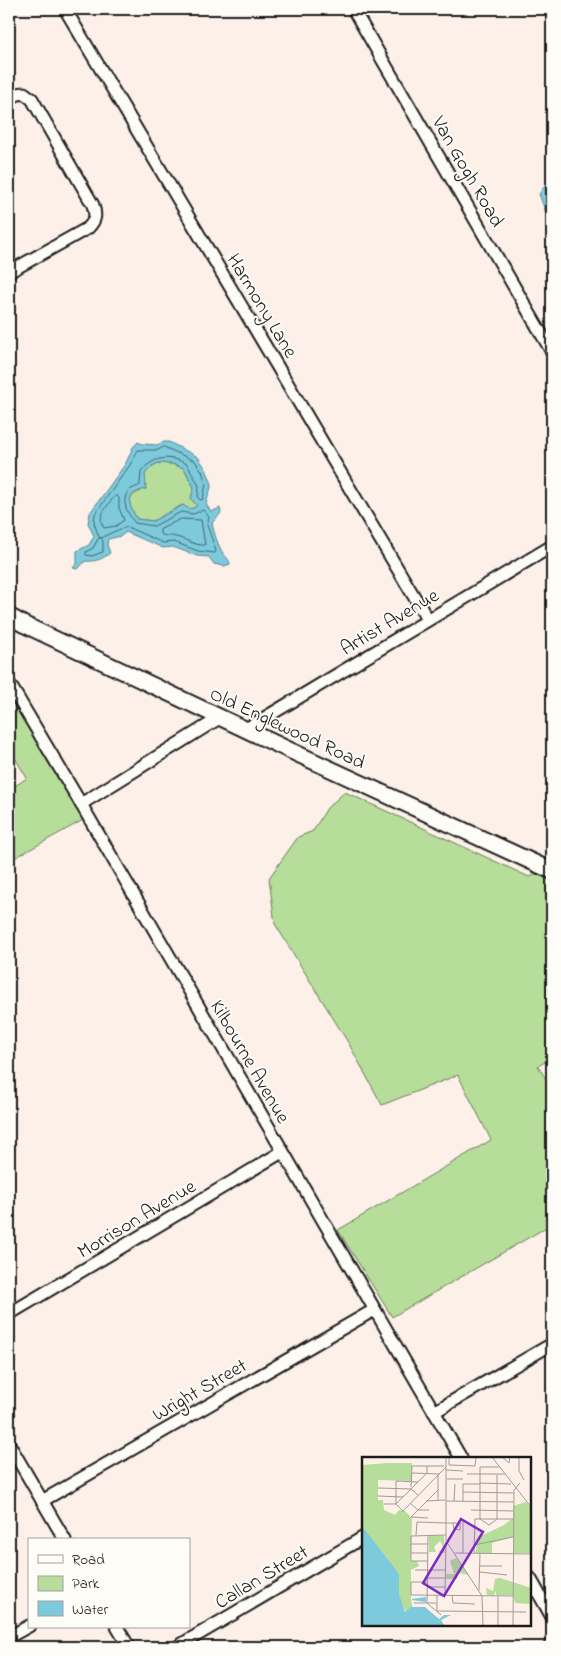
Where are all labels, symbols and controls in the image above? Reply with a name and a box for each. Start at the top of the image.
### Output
street label: Van Gogh Road [422,110,510,234]
street label: Harmony Lane [218,248,304,364]
street label: Artist Avenue [335,582,445,664]
street label: Old Englewood Road [204,680,370,779]
street label: Kilbourne Avenue [202,995,296,1130]
street label: Morrison Avenue [72,1173,202,1267]
street label: Wright Street [147,1352,254,1431]
inset map [362,1457,531,1626]
legend [28,1538,190,1628]
street label: Callan Street [210,1539,315,1617]
text: Road [72,1549,105,1571]
text: Park [72,1573,100,1595]
text: Water [72,1599,108,1621]

